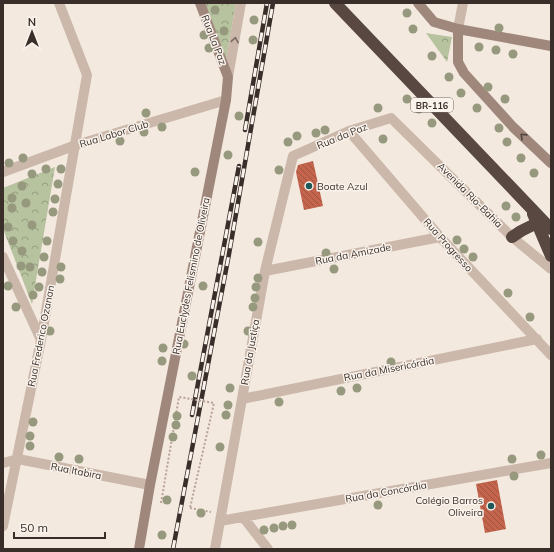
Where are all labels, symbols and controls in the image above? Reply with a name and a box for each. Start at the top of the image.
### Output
north arrow [12,12,52,52]
street label: Rua La Paz [198,13,230,67]
text: N [28,15,36,29]
one-way arrow [230,37,239,43]
road number: BR-116 [411,98,453,112]
street label: Rua Labor Club [78,117,150,151]
street label: Rua da Paz [315,120,369,152]
one-way arrow [520,133,528,141]
street label: Avenida Rio-Bahia [435,160,505,230]
place label: Boate Azul [317,180,368,193]
marker: Boate Azul [304,181,314,191]
street label: Rua Euclydes Felismino de Oliveira [169,196,213,356]
street label: Rua Progresso [421,216,476,275]
street label: Rua da Amizade [314,240,392,268]
street label: Rua Frederico Ozanan [25,284,57,388]
street label: Rua da Justiça [238,318,262,386]
street label: Rua da Misericórdia [343,354,435,384]
street label: Rua Itabira [50,460,102,482]
street label: Rua da Concórdia [344,478,428,506]
place label: Colégio Barros Oliveira [416,494,483,519]
marker: Colégio Barros Oliveira [486,501,496,511]
scale bar [14,514,105,540]
text: 50 m [20,520,48,535]

